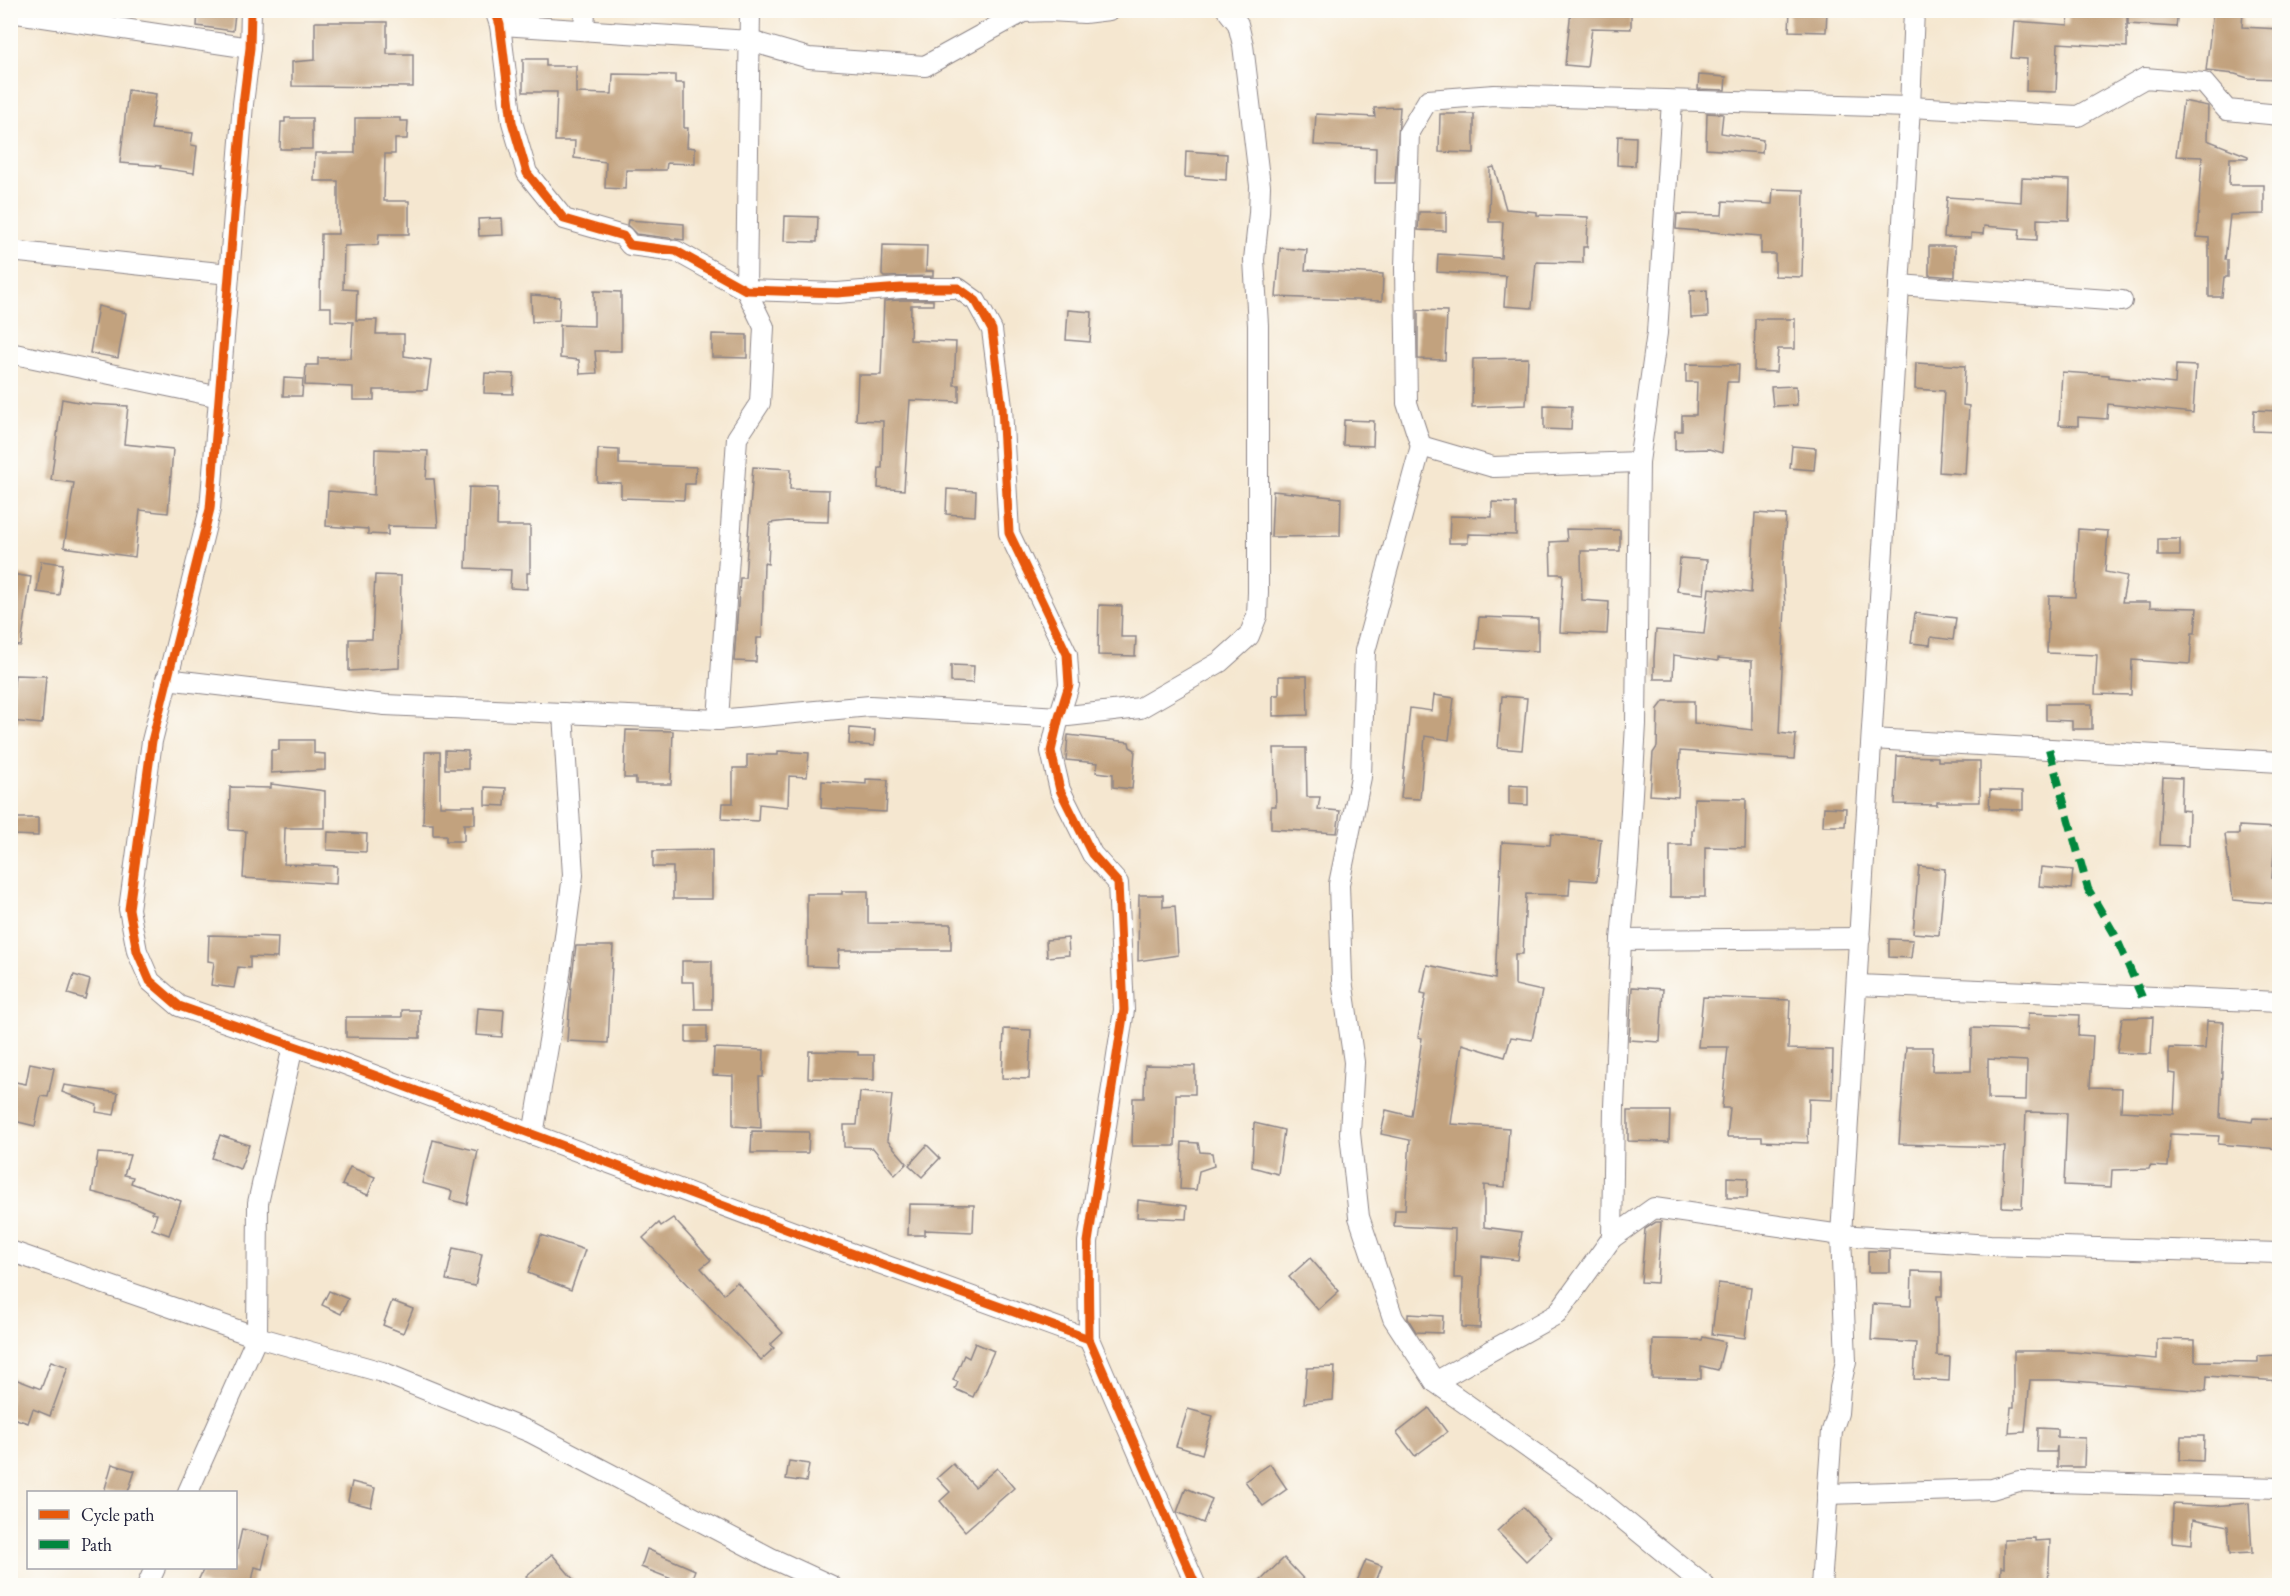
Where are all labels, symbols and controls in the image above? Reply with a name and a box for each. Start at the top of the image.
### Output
legend [27,1491,237,1569]
text: Cycle path [81,1503,155,1526]
text: Path [81,1533,112,1556]

